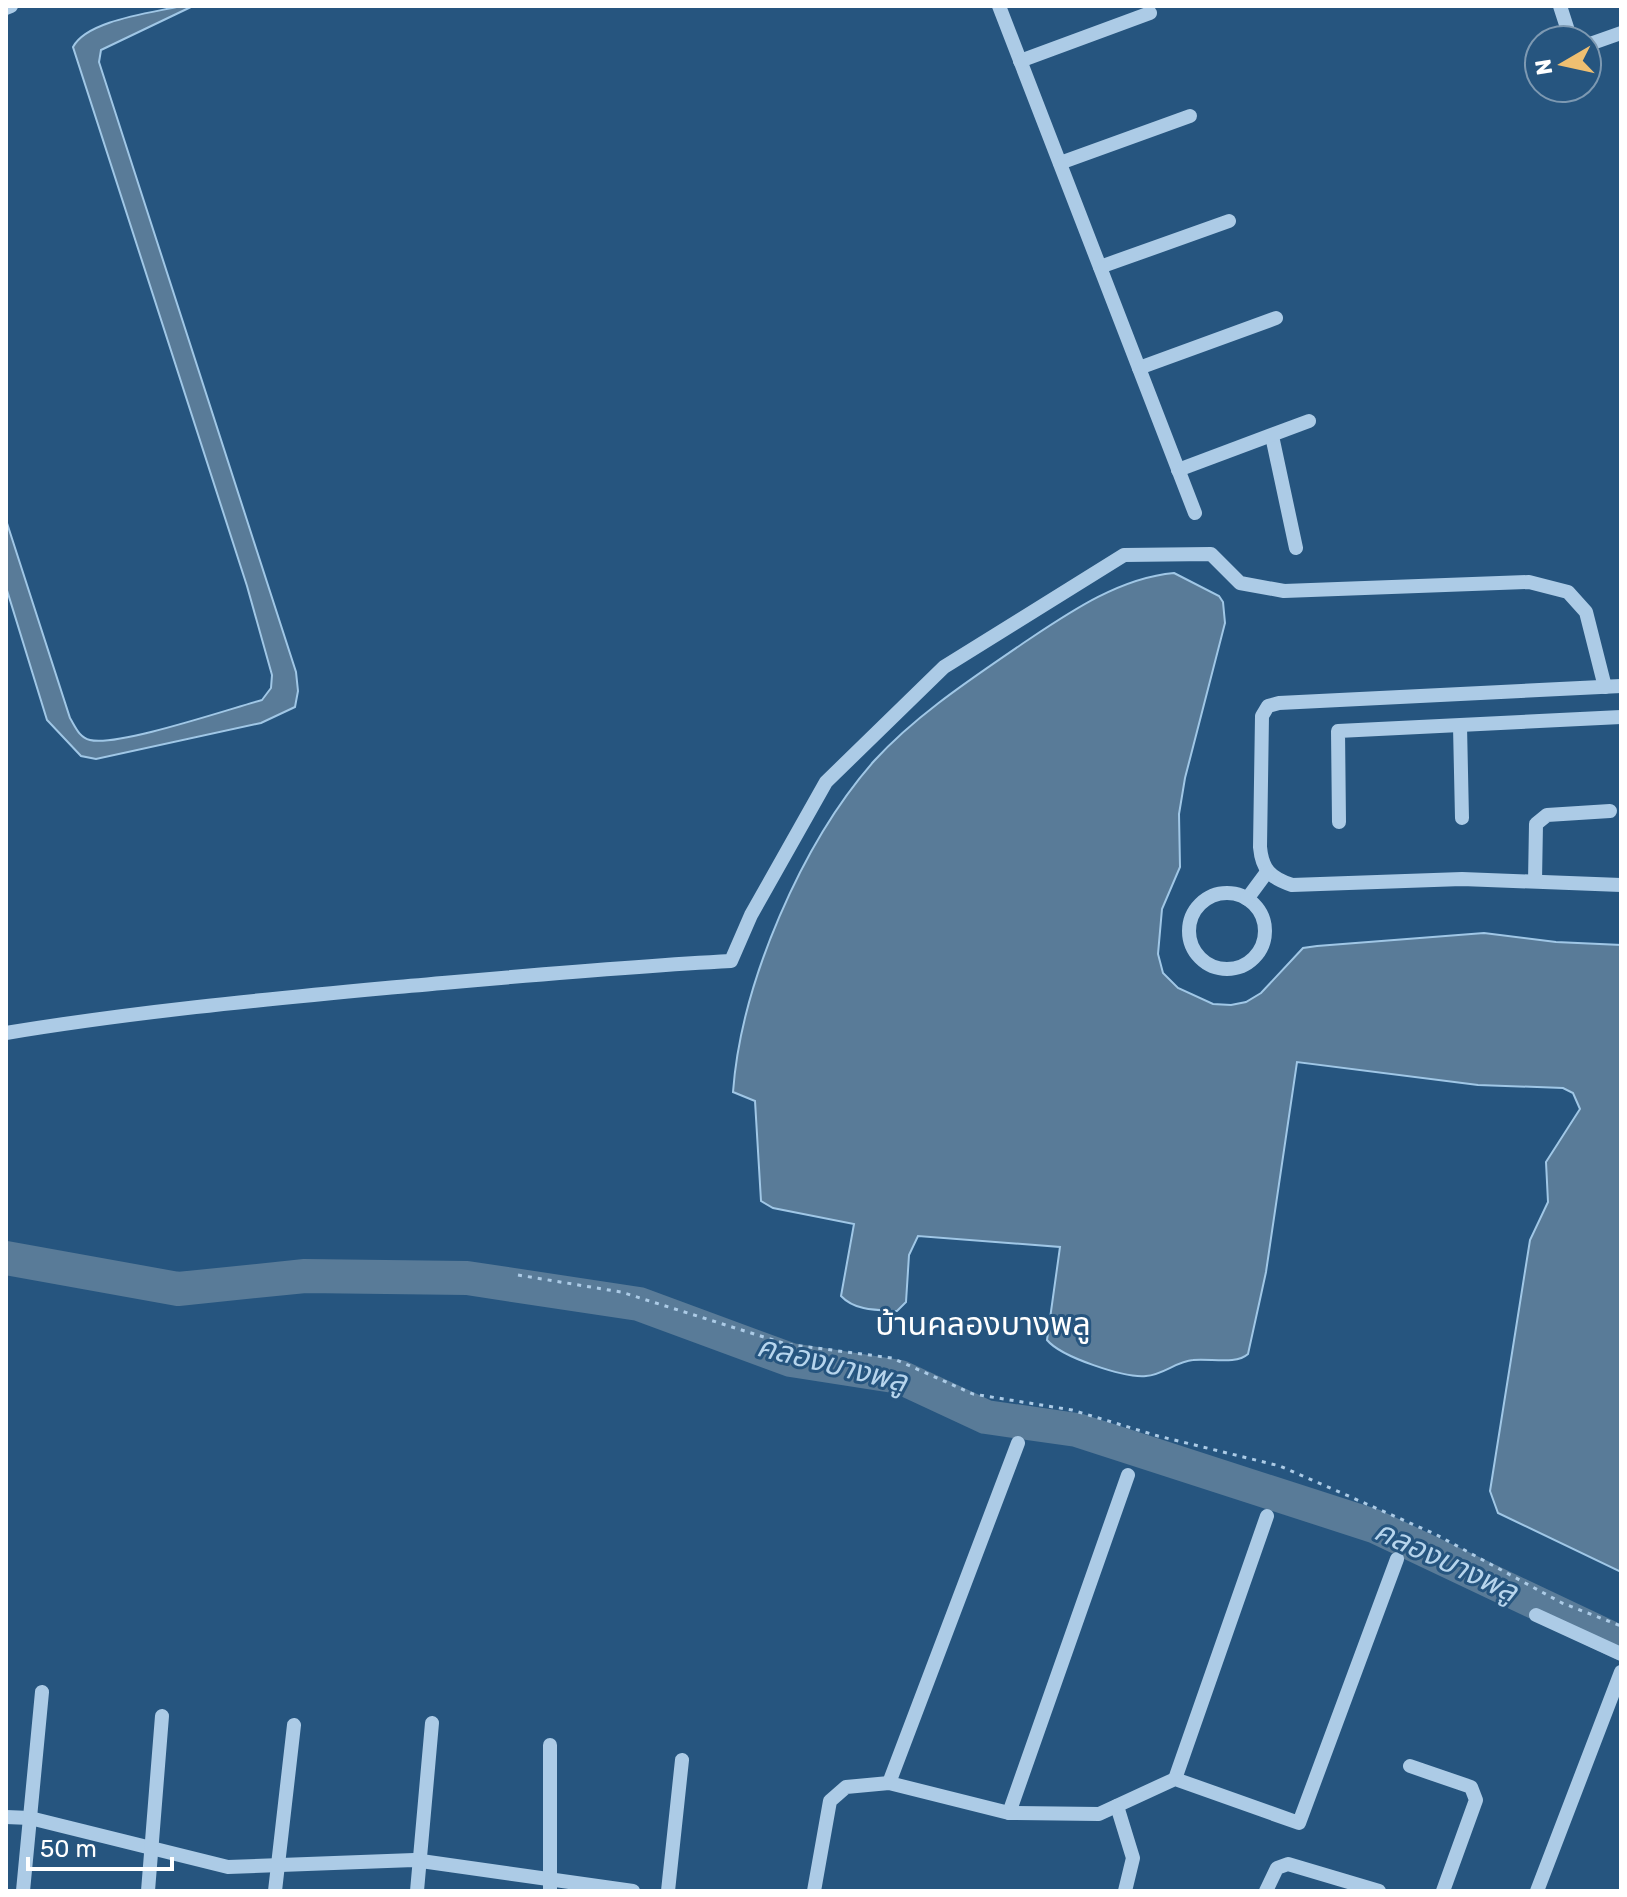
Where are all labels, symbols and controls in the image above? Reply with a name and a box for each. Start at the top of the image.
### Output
north arrow [1523,24,1603,104]
text: N [1529,57,1558,77]
district label: บ้านคลองบางพลู [875,1305,1091,1344]
water label: คลองบางพลู [753,1328,912,1400]
water label: คลองบางพลู [1369,1512,1524,1610]
scale bar [28,1821,172,1871]
text: 50 m [40,1835,97,1863]

